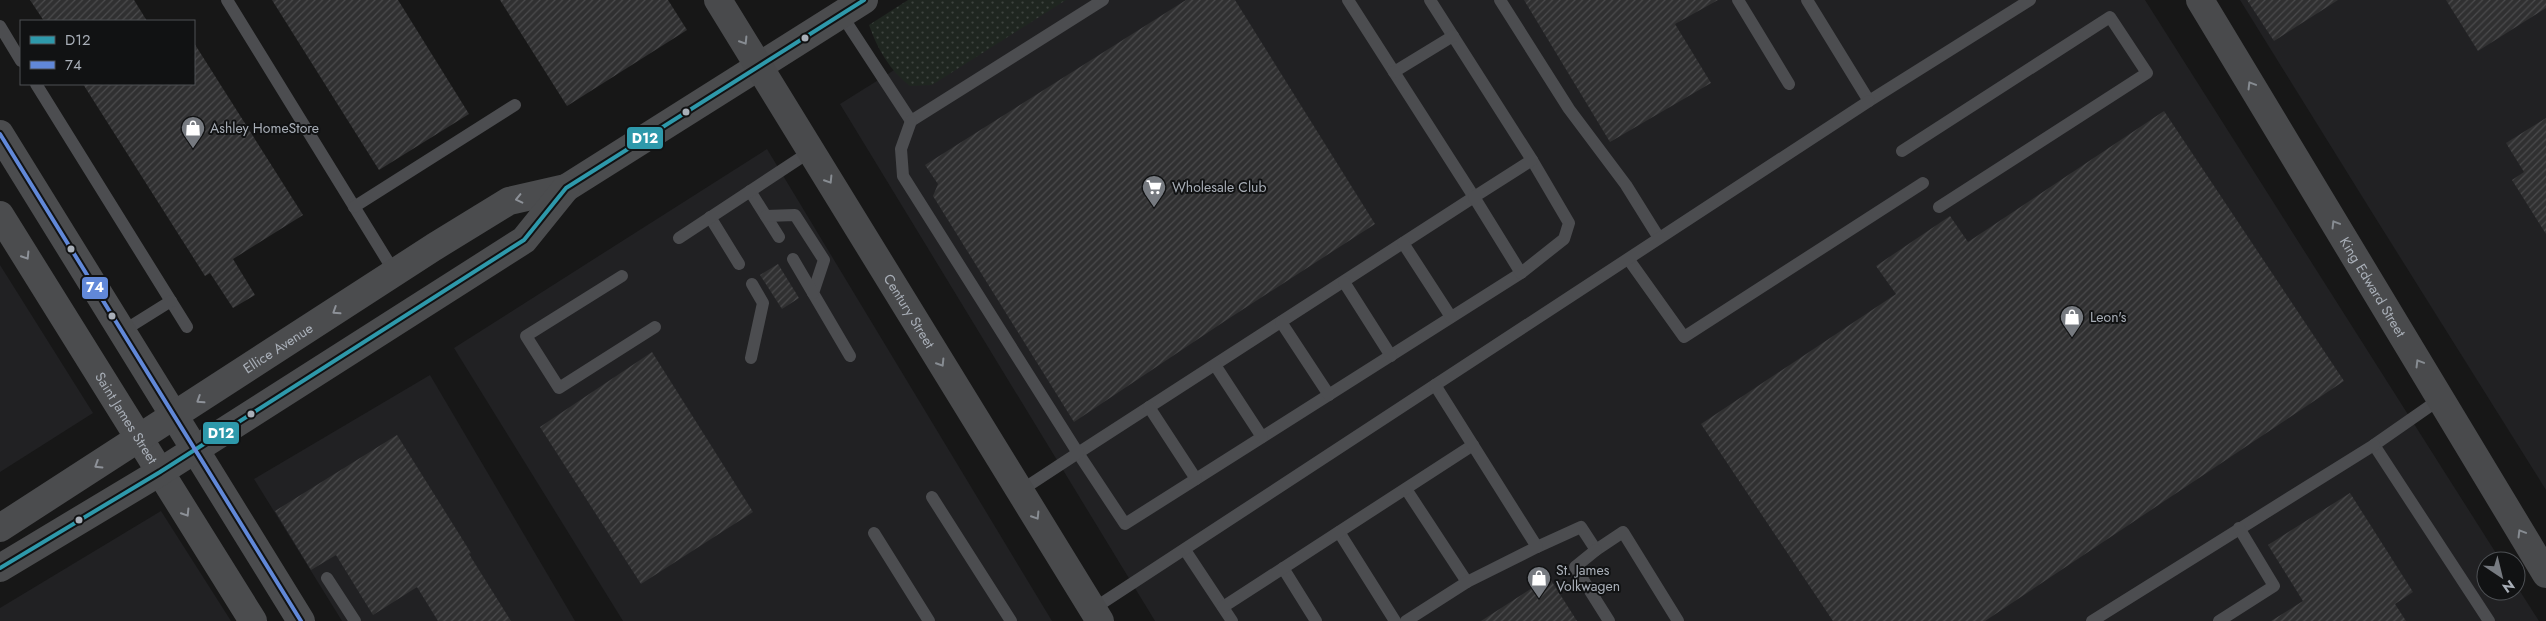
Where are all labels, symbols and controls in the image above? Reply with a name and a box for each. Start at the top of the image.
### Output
legend [20,20,195,85]
text: D12 [65,29,91,51]
unlabelled marker [800,33,810,43]
one-way arrow [737,36,747,45]
text: 74 [65,54,82,76]
one-way arrow [2248,82,2258,91]
unlabelled marker [681,107,691,117]
shop icon: Ashley HomeStore [180,115,206,149]
place label: Ashley HomeStore [210,118,319,138]
line badge: D12 [626,126,664,150]
text: D12 [632,128,658,148]
one-way arrow [822,174,832,183]
supermarket icon: Wholesale Club [1141,174,1167,208]
place label: Wholesale Club [1172,177,1266,197]
one-way arrow [514,193,523,204]
one-way arrow [2332,221,2342,230]
street label: King Edward Street [2335,233,2411,341]
unlabelled marker [66,244,76,254]
one-way arrow [20,250,29,260]
street label: Century Street [879,270,940,352]
line badge: 74 [81,276,109,300]
text: 74 [86,277,104,297]
shop icon: Leon's [2059,304,2085,338]
one-way arrow [332,305,341,314]
place label: Leon's [2090,307,2127,327]
unlabelled marker [107,311,117,321]
street label: Ellice Avenue [239,318,317,378]
one-way arrow [935,358,945,367]
one-way arrow [2415,360,2425,369]
street label: Saint James Street [90,368,163,468]
one-way arrow [196,394,205,404]
unlabelled marker [246,409,256,419]
line badge: D12 [202,421,240,445]
text: D12 [208,423,234,443]
one-way arrow [95,459,104,469]
one-way arrow [180,508,190,517]
one-way arrow [1029,511,1039,520]
unlabelled marker [74,515,84,525]
one-way arrow [2517,529,2527,538]
north arrow [2476,551,2526,601]
place label: St. James Volkwagen [1556,560,1620,596]
shop icon: St. James Volkwagen [1526,565,1552,599]
text: N [2498,575,2519,598]

